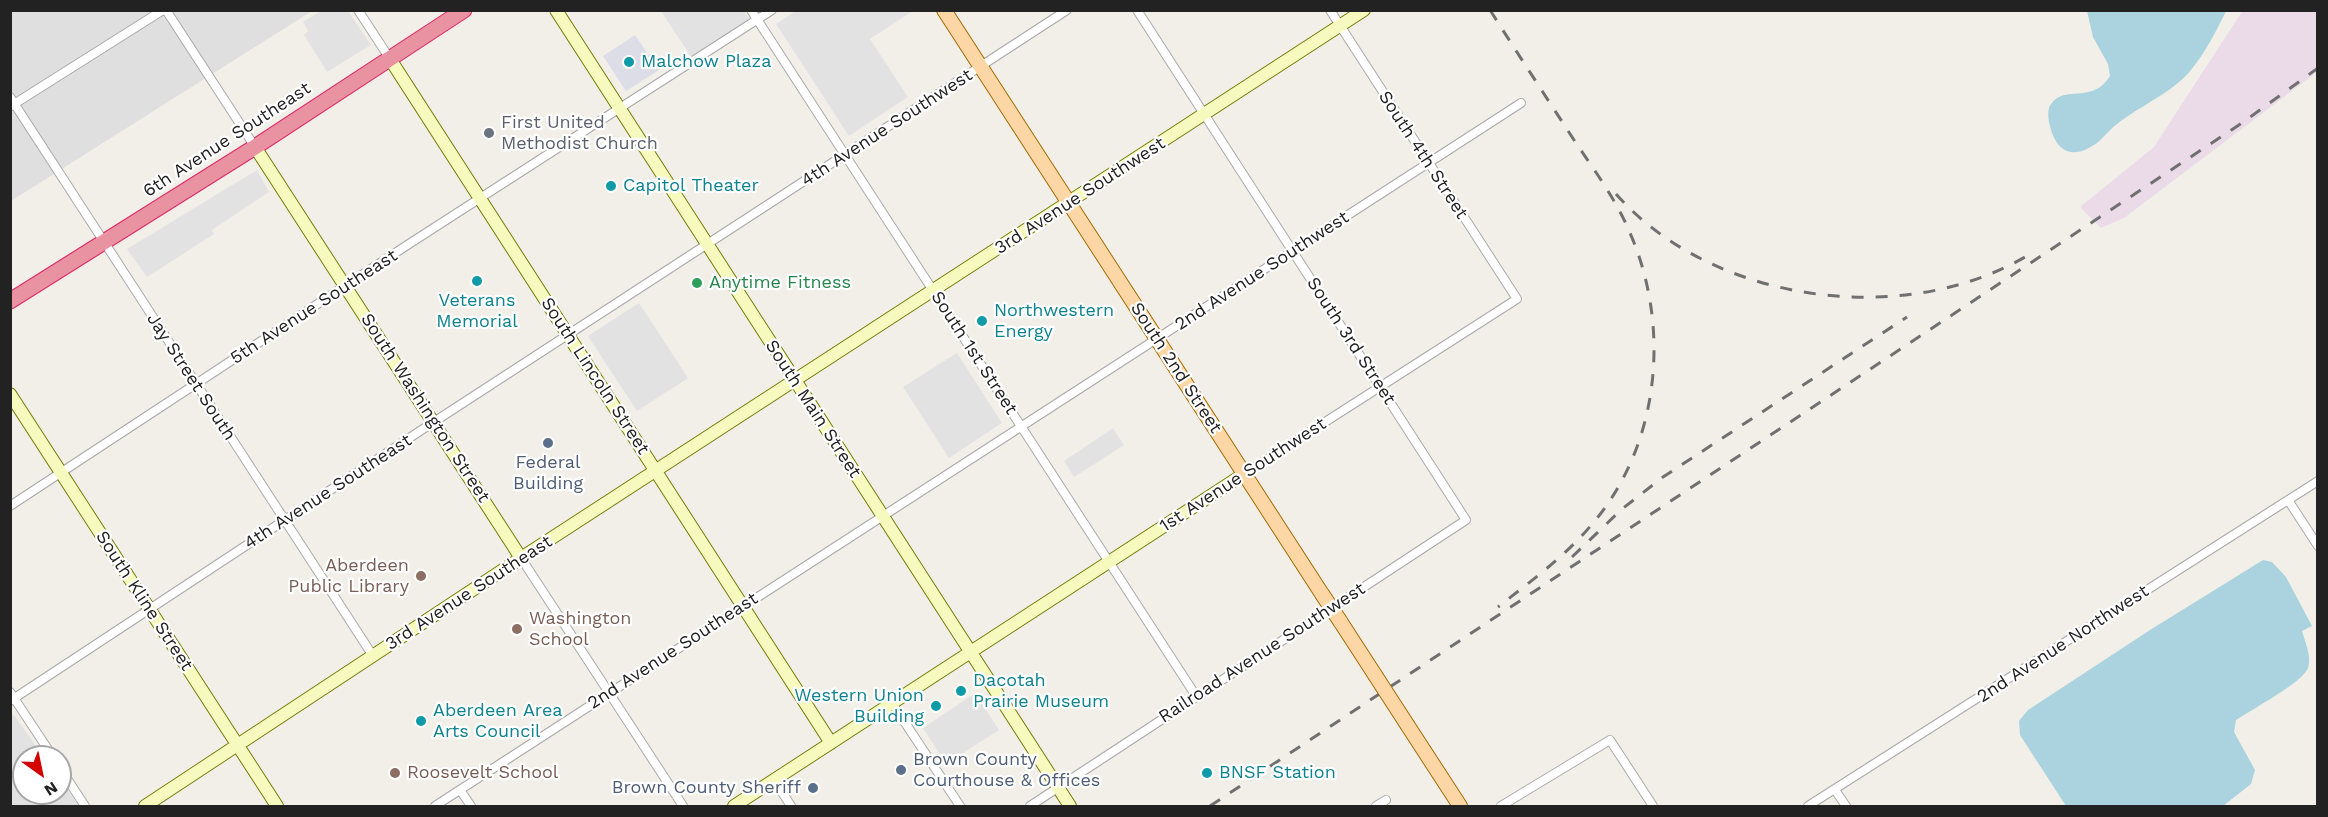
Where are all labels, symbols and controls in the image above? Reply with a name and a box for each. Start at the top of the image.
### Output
place label: Malchow Plaza [641,51,771,73]
marker: Malchow Plaza [622,55,636,69]
street label: 4th Avenue Southwest [797,65,977,191]
street label: 6th Avenue Southeast [139,78,315,202]
street label: South 4th Street [1374,87,1472,223]
place label: First United Methodist Church [501,112,658,154]
marker: First United Methodist Church [482,126,496,140]
street label: 3rd Avenue Southwest [991,133,1169,259]
place label: Capitol Theater [623,175,759,197]
marker: Capitol Theater [604,179,618,193]
street label: 2nd Avenue Southwest [1171,207,1353,335]
street label: 5th Avenue Southeast [226,245,402,369]
place label: Anytime Fitness [709,272,851,294]
street label: South 3rd Street [1302,273,1400,409]
marker: Veterans Memorial [470,274,484,288]
marker: Anytime Fitness [690,276,704,290]
street label: South 1st Street [926,287,1022,419]
place label: Veterans Memorial [436,290,518,332]
street label: South Lincoln Street [536,293,654,459]
street label: South 2nd Street [1126,299,1226,437]
place label: Northwestern Energy [994,300,1114,342]
street label: Jay Street South [142,309,240,445]
street label: South Washington Street [356,309,494,507]
marker: Northwestern Energy [975,314,989,328]
street label: South Main Street [760,336,866,482]
street label: 1st Avenue Southwest [1156,413,1330,537]
street label: 4th Avenue Southeast [240,430,416,554]
marker: Federal Building [541,436,555,450]
place label: Federal Building [513,452,583,494]
street label: South Kline Street [91,527,197,675]
street label: 3rd Avenue Southeast [382,531,556,655]
place label: Aberdeen Public Library [288,555,409,598]
marker: Aberdeen Public Library [414,569,428,583]
street label: Railroad Avenue Southwest [1155,578,1369,728]
street label: 2nd Avenue Northwest [1973,580,2153,708]
street label: 2nd Avenue Southeast [584,588,762,714]
place label: Washington School [529,608,631,650]
marker: Washington School [510,622,524,636]
place label: Dacotah Prairie Museum [973,670,1109,712]
marker: Dacotah Prairie Museum [954,684,968,698]
place label: Western Union Building [794,685,924,728]
marker: Western Union Building [929,699,943,713]
place label: Aberdeen Area Arts Council [433,700,562,742]
marker: Aberdeen Area Arts Council [414,714,428,728]
north arrow [12,745,72,805]
place label: Brown County Courthouse & Offices [913,749,1100,792]
place label: Roosevelt School [407,762,558,784]
place label: BNSF Station [1219,762,1336,784]
marker: Brown County Courthouse & Offices [894,763,908,777]
marker: Roosevelt School [388,766,402,780]
marker: BNSF Station [1200,766,1214,780]
place label: Brown County Sheriff [612,777,801,799]
text: N [41,778,61,800]
marker: Brown County Sheriff [806,781,820,795]

